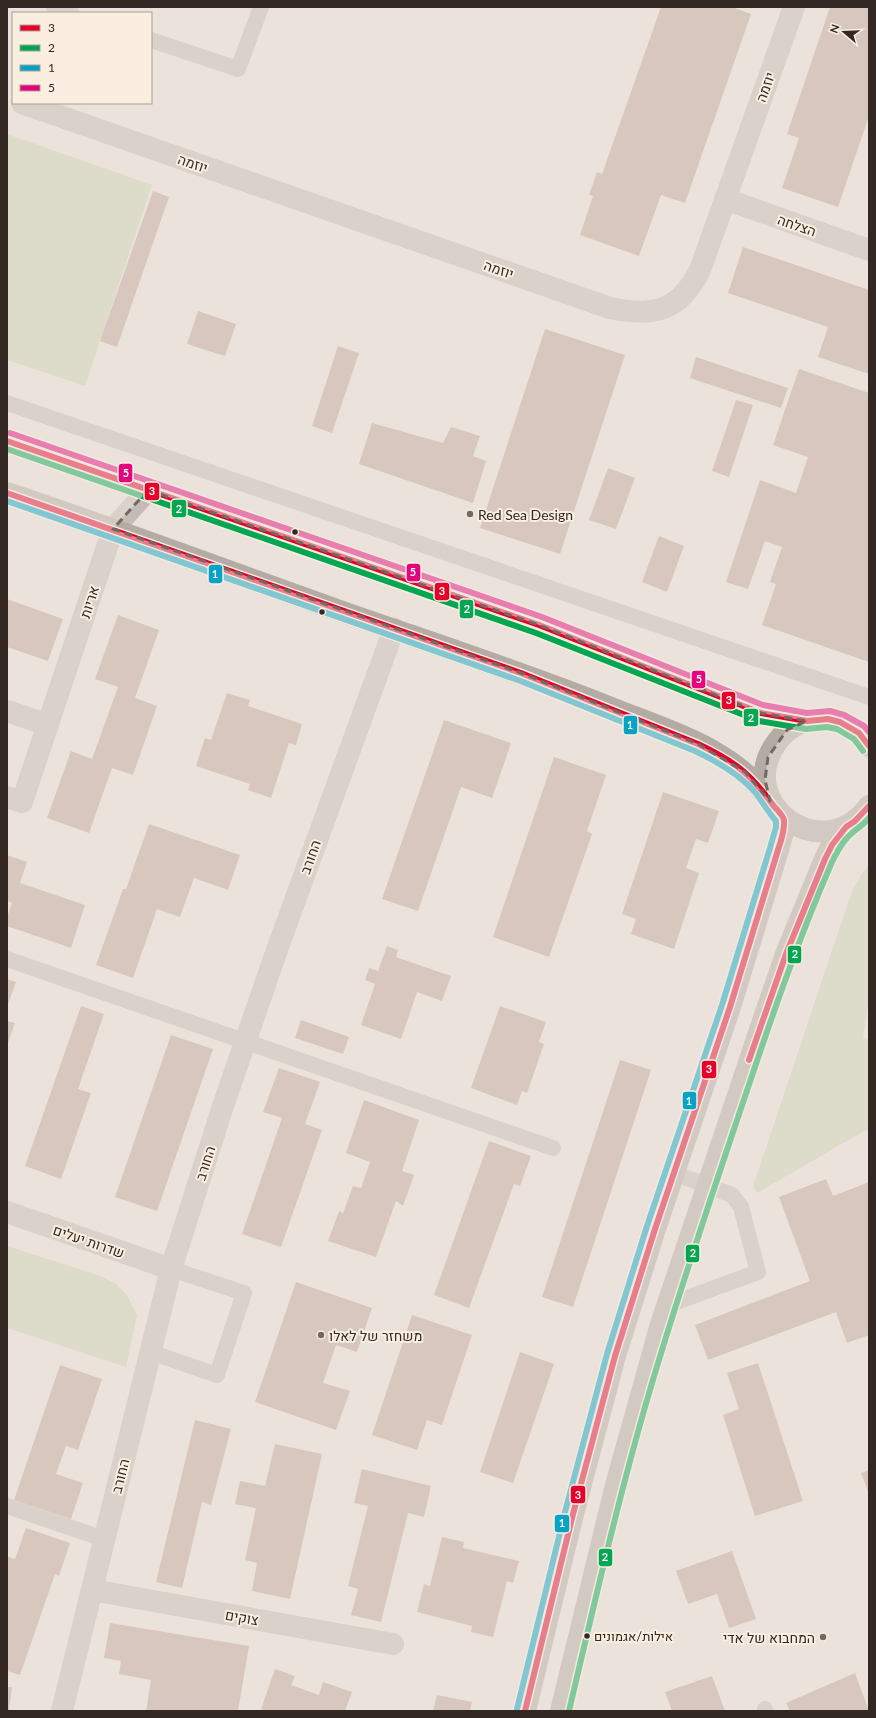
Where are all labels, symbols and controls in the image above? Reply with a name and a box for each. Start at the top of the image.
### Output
legend [12,12,152,104]
north arrow [824,12,864,52]
text: 3 [48,20,55,35]
text: N [827,22,842,35]
text: 2 [48,40,55,55]
text: 1 [48,60,55,75]
street label: יוזמה [752,70,778,104]
text: 5 [48,80,55,95]
street label: יוזמה [176,150,210,176]
street label: הצלחה [775,210,819,240]
street label: יוזמה [482,256,516,282]
line badge: 5 [118,463,133,483]
text: 5 [123,466,129,479]
line badge: 3 [144,482,160,501]
text: 3 [149,484,155,497]
line badge: 2 [171,499,187,518]
text: 2 [176,502,182,515]
place label: Red Sea Design [478,506,573,523]
marker: Red Sea Design [465,509,475,519]
unlabelled marker [290,527,300,537]
line badge: 5 [406,563,421,582]
line badge: 1 [208,564,223,584]
text: 5 [410,565,416,578]
text: 1 [212,567,218,580]
line badge: 3 [434,582,450,601]
street label: אריות [76,584,102,620]
text: 3 [439,584,445,597]
line badge: 2 [459,599,474,619]
text: 2 [464,602,470,615]
unlabelled marker [317,607,327,617]
line badge: 5 [691,670,706,689]
text: 5 [696,672,702,685]
line badge: 3 [721,691,736,710]
text: 3 [726,693,732,706]
line badge: 2 [743,708,759,727]
text: 2 [748,711,754,724]
line badge: 1 [623,715,638,735]
text: 1 [627,718,633,731]
street label: החורב [296,838,324,876]
line badge: 2 [787,945,802,964]
text: 2 [792,947,798,960]
line badge: 3 [701,1060,717,1079]
text: 3 [706,1062,712,1075]
line badge: 1 [682,1091,697,1110]
text: 1 [686,1094,692,1107]
street label: החורב [191,1144,219,1182]
street label: שדרות יעלים [51,1221,127,1261]
line badge: 2 [685,1244,700,1263]
text: 2 [690,1246,696,1259]
place label: משחזר של לאלו [329,1327,422,1344]
marker: משחזר של לאלו [316,1330,326,1340]
street label: החורב [108,1457,132,1495]
line badge: 3 [570,1485,586,1504]
text: 3 [575,1488,581,1501]
line badge: 1 [554,1514,570,1533]
text: 1 [559,1516,565,1529]
line badge: 2 [598,1548,613,1567]
text: 2 [602,1550,608,1563]
street label: צוקים [224,1606,260,1628]
place label: אילות/אגמונים [594,1628,673,1644]
place label: המחבוא של אדי [723,1629,815,1646]
marker: אילות/אגמונים [582,1631,592,1641]
marker: המחבוא של אדי [818,1632,828,1642]

